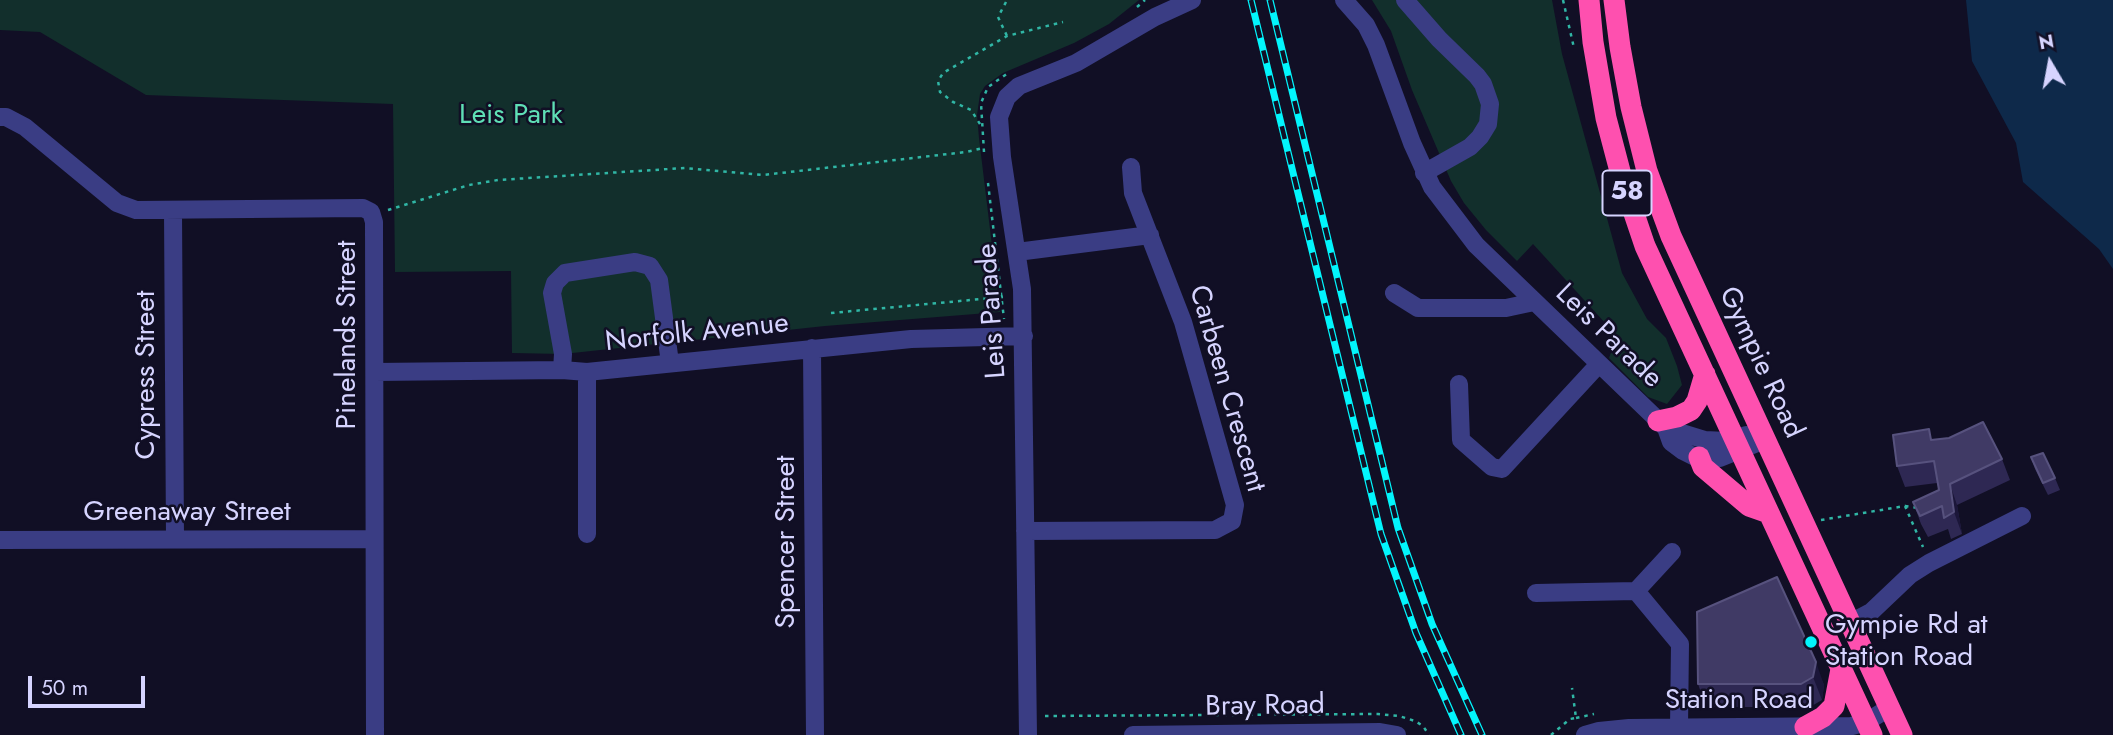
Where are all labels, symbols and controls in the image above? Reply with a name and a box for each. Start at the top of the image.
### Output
text: N [2036,27,2056,56]
north arrow [2015,28,2085,98]
park label: Leis Park [459,99,563,133]
road number: 58 [1602,170,1652,216]
street label: Pinelands Street [331,241,365,429]
street label: Leis Parade [972,242,1014,380]
street label: Leis Parade [1548,278,1668,396]
street label: Carbeen Crescent [1180,282,1272,496]
street label: Gympie Road [1710,282,1810,444]
street label: Cypress Street [130,291,164,459]
street label: Norfolk Avenue [604,308,790,360]
street label: Spencer Street [770,455,804,629]
street label: Greenaway Street [83,496,291,530]
place label: Gympie Rd at Station Road [1825,609,1988,675]
marker: Gympie Rd at Station Road [1803,634,1819,650]
scale bar [32,662,149,706]
text: 50 m [41,673,88,703]
street label: Station Road [1665,684,1813,718]
street label: Bray Road [1205,689,1325,725]

